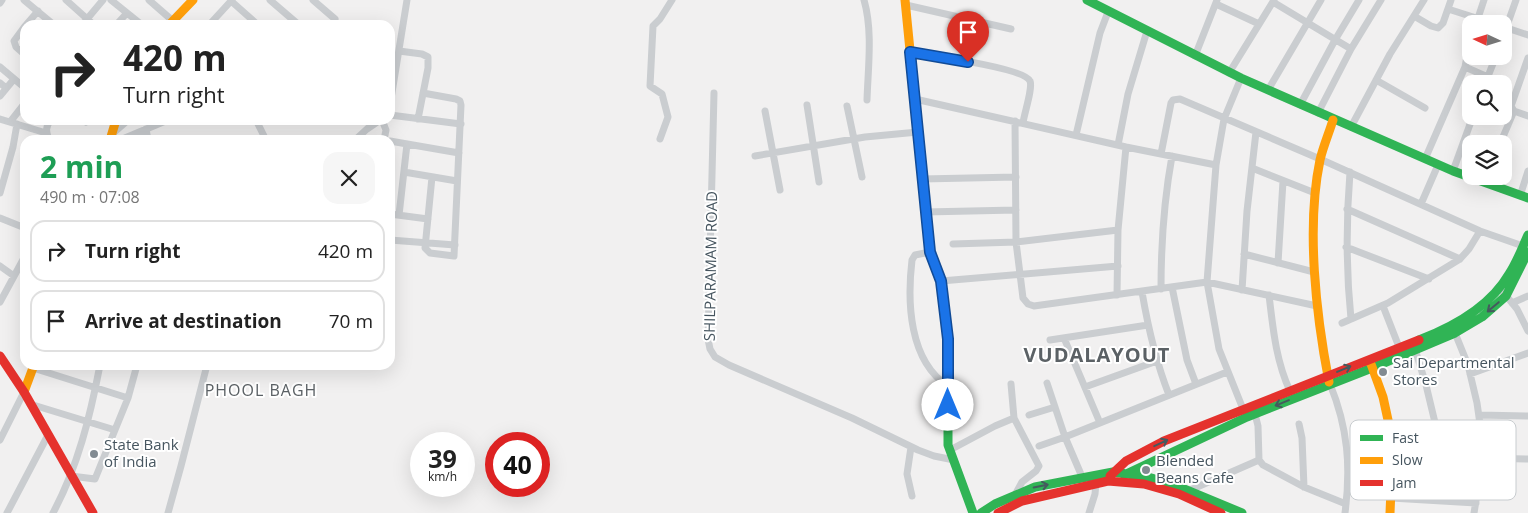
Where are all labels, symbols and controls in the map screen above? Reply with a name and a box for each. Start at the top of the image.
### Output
pin [947,11,989,62]
north arrow [1462,15,1512,65]
map controls [1462,15,1512,185]
icon: arrive [954,18,982,46]
text: 420 m [123,34,227,81]
icon: right [40,40,105,105]
button: search [1462,75,1512,125]
text: Turn right [123,79,225,109]
button: layers [1462,135,1512,185]
text: 2 min [40,146,123,187]
button: close [323,152,375,204]
text: 490 m · 07:08 [40,186,140,208]
street label: SHILPARAMAM ROAD [699,191,721,341]
icon: right [42,237,70,265]
text: Turn right [85,238,180,264]
text: 420 m [318,238,373,264]
one-way arrow [1487,301,1500,312]
icon: arrive [42,307,70,335]
text: Arrive at destination [85,308,282,334]
text: 70 m [329,308,373,334]
district label: VUDALAYOUT [1024,341,1170,368]
place label: Sai Departmental Stores [1393,352,1515,389]
one-way arrow [1336,364,1351,374]
marker: Sai Departmental Stores [1377,366,1389,378]
position arrow [921,378,973,430]
district label: PHOOL BAGH [205,379,317,401]
one-way arrow [1275,399,1291,408]
legend [1350,420,1516,500]
text: Fast [1392,428,1419,447]
speed limit sign: 40 [485,432,550,497]
place label: State Bank of India [104,434,179,471]
one-way arrow [1153,438,1168,448]
text: 39 [428,441,457,475]
marker: State Bank of India [88,448,100,460]
place label: Blended Beans Cafe [1156,450,1234,487]
text: Slow [1392,450,1423,469]
marker: Blended Beans Cafe [1140,464,1152,476]
text: km/h [428,468,457,485]
text: Jam [1390,473,1417,492]
one-way arrow [1032,481,1048,490]

